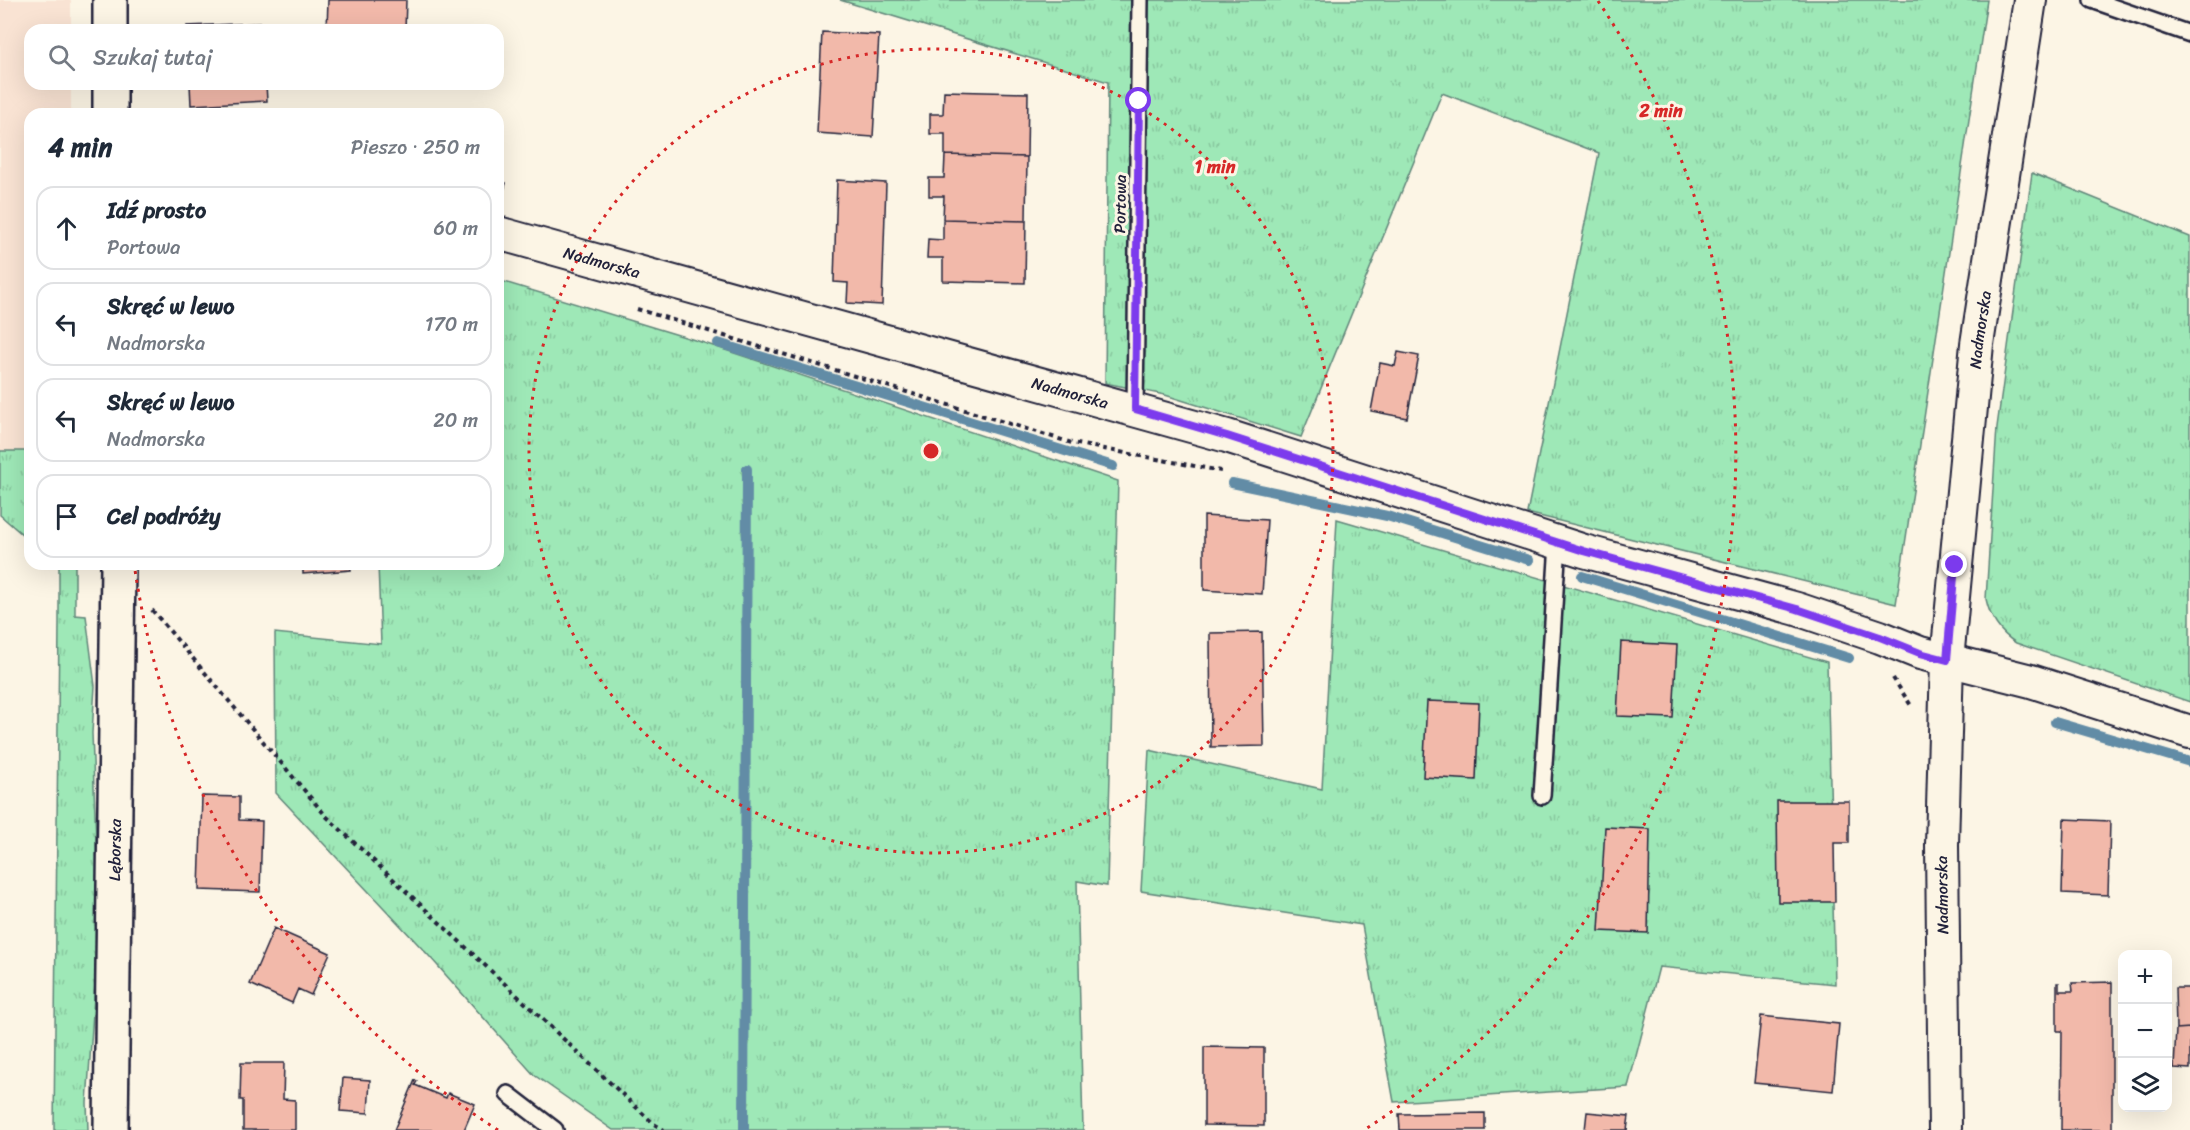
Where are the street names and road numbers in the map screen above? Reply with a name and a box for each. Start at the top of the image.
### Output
street label: Portowa [1105,174,1135,234]
street label: Nadmorska [560,237,644,286]
street label: Nadmorska [1960,289,2000,370]
street label: Nadmorska [1029,368,1112,417]
street label: Lęborska [100,818,129,881]
street label: Nadmorska [1927,856,1957,934]

